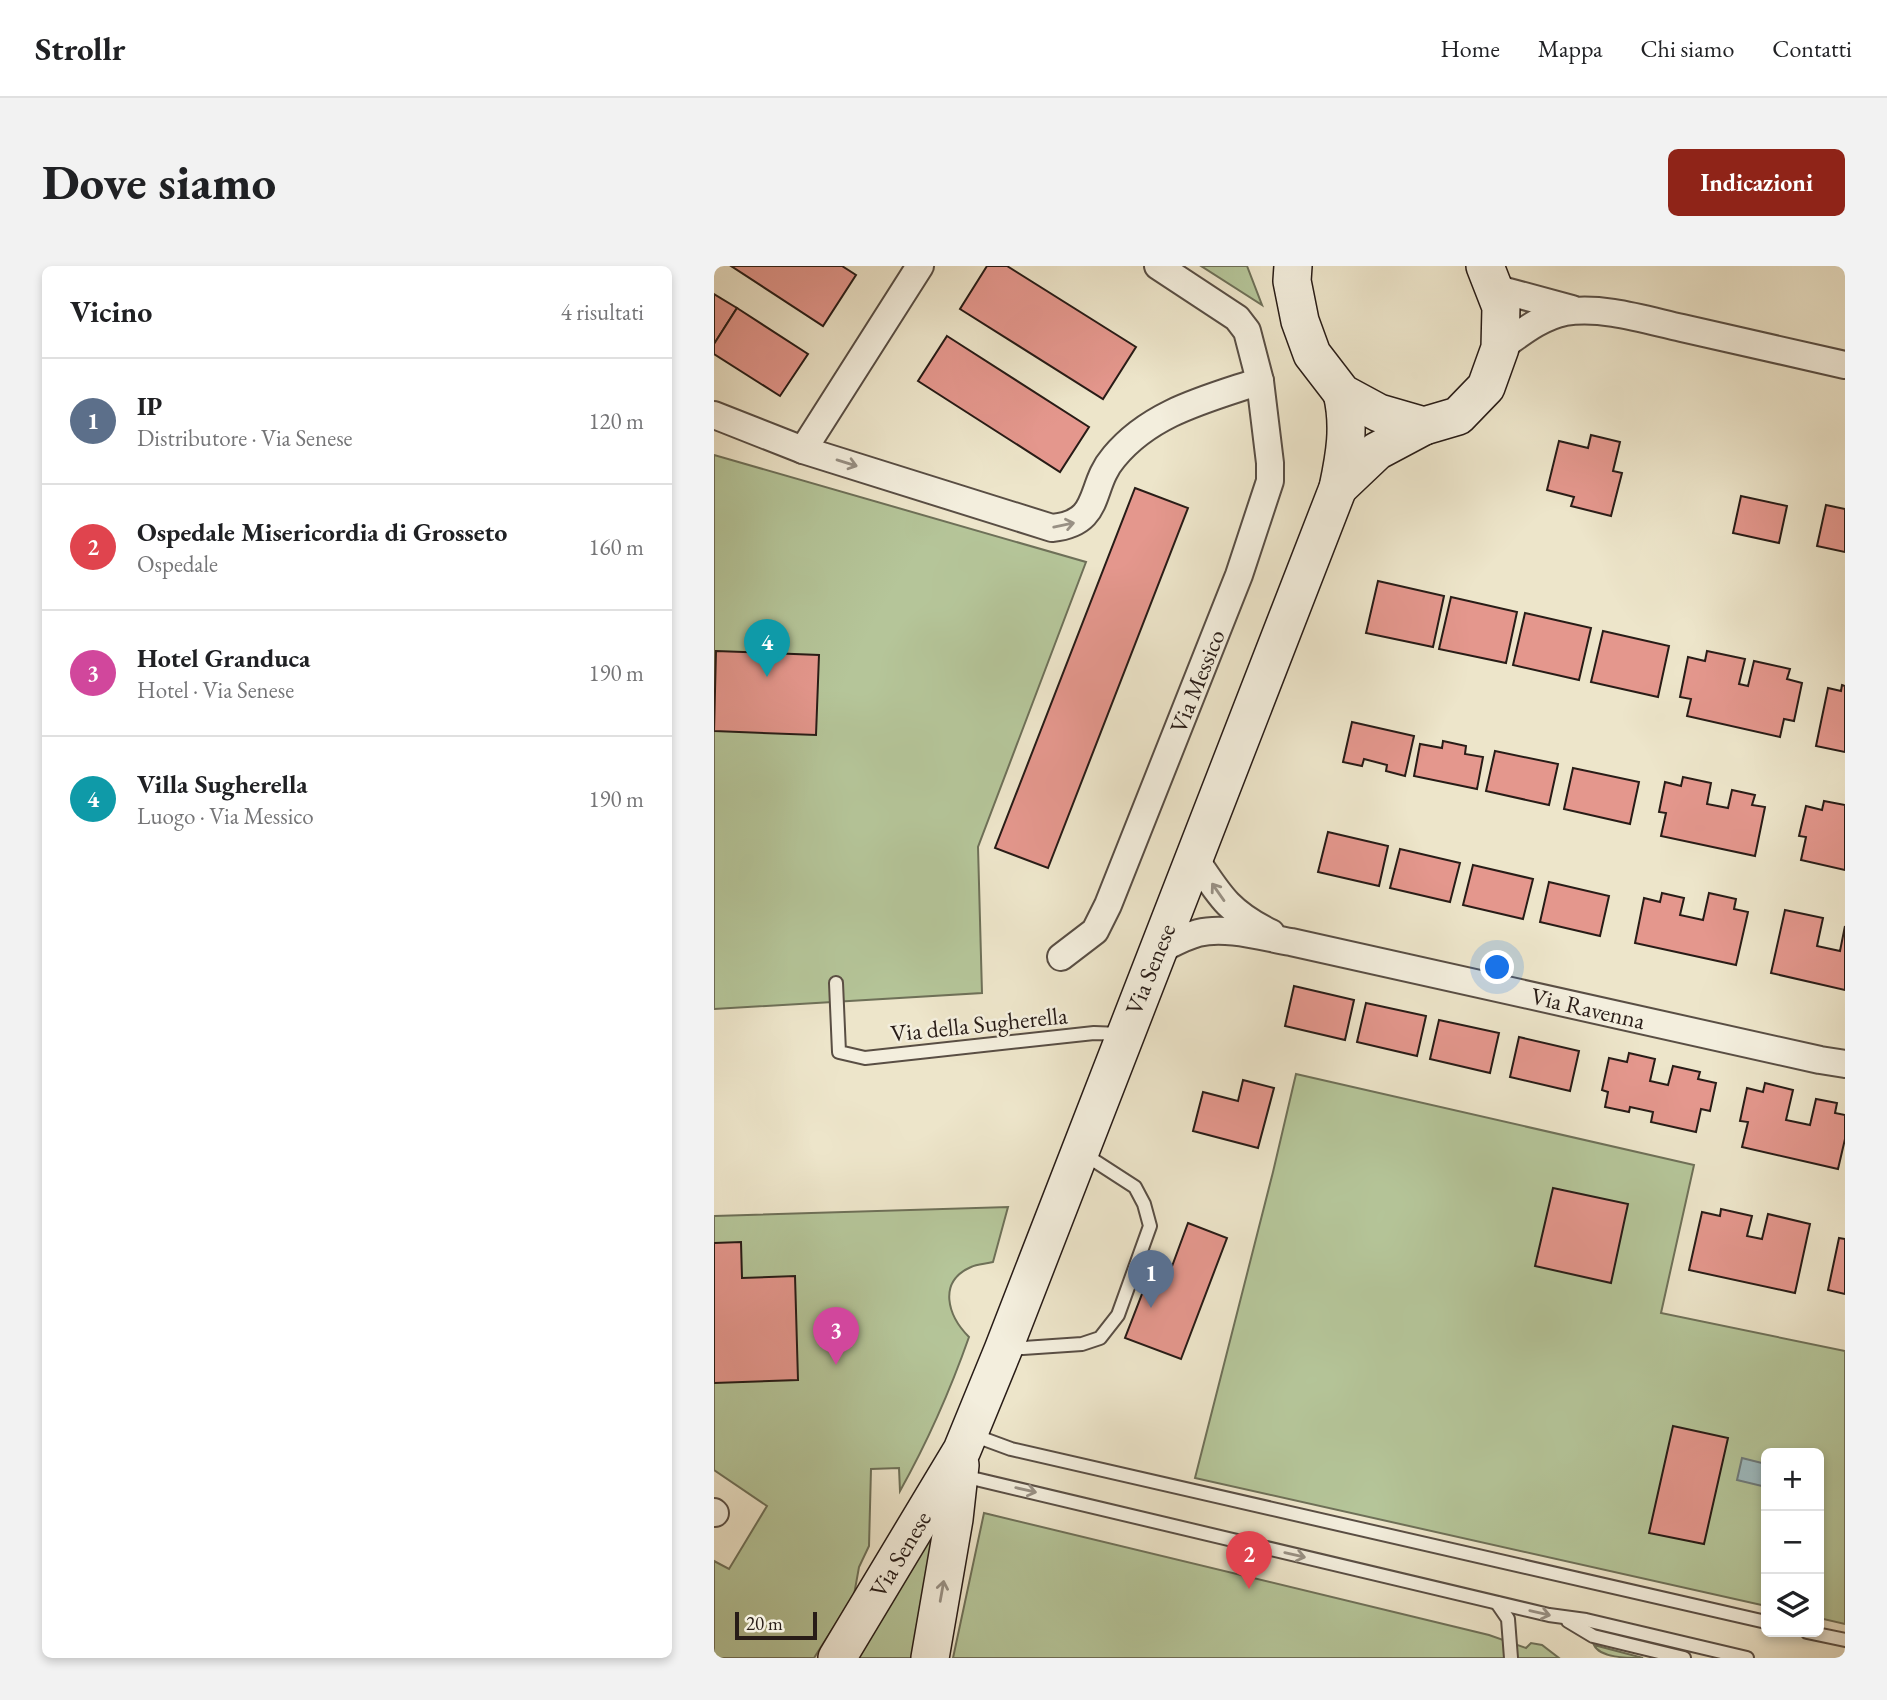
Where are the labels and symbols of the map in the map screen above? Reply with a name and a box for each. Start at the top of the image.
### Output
one-way arrow [836,458,858,471]
one-way arrow [1052,518,1075,532]
pin: 4 [744,619,790,677]
street label: Via Messico [1162,625,1232,737]
one-way arrow [1211,883,1225,902]
street label: Via Senese [1118,919,1182,1019]
your location [1480,950,1514,984]
street label: Via Ravenna [1528,980,1649,1036]
street label: Via della Sugherella [889,999,1069,1049]
pin: 1 [1128,1250,1174,1308]
pin: 3 [813,1307,859,1365]
one-way arrow [1014,1484,1037,1497]
street label: Via Senese [862,1505,938,1603]
pin: 2 [1226,1531,1272,1589]
one-way arrow [1283,1549,1306,1562]
one-way arrow [936,1580,949,1603]
one-way arrow [1528,1607,1551,1621]
scale bar [735,1609,817,1641]

